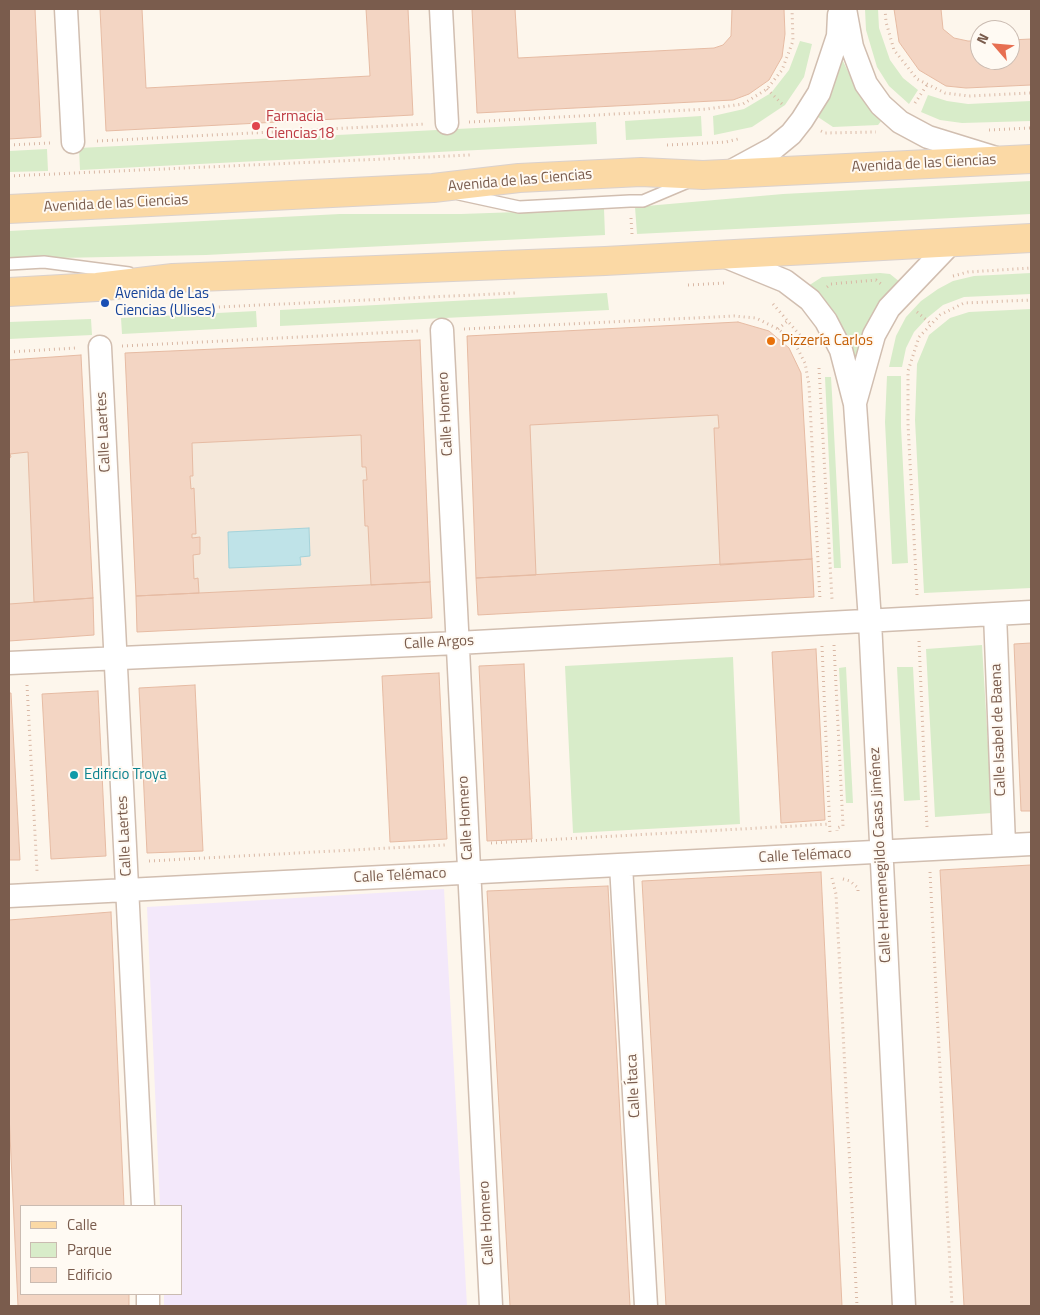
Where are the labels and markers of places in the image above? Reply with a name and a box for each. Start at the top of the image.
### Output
place label: Farmacia Ciencias18 [266,108,334,143]
marker: Farmacia Ciencias18 [250,120,262,132]
place label: Avenida de Las Ciencias (Ulises) [115,285,215,320]
marker: Avenida de Las Ciencias (Ulises) [99,297,111,309]
place label: Pizzería Carlos [781,332,873,350]
marker: Pizzería Carlos [765,335,777,347]
place label: Edificio Troya [84,766,167,784]
marker: Edificio Troya [68,769,80,781]

